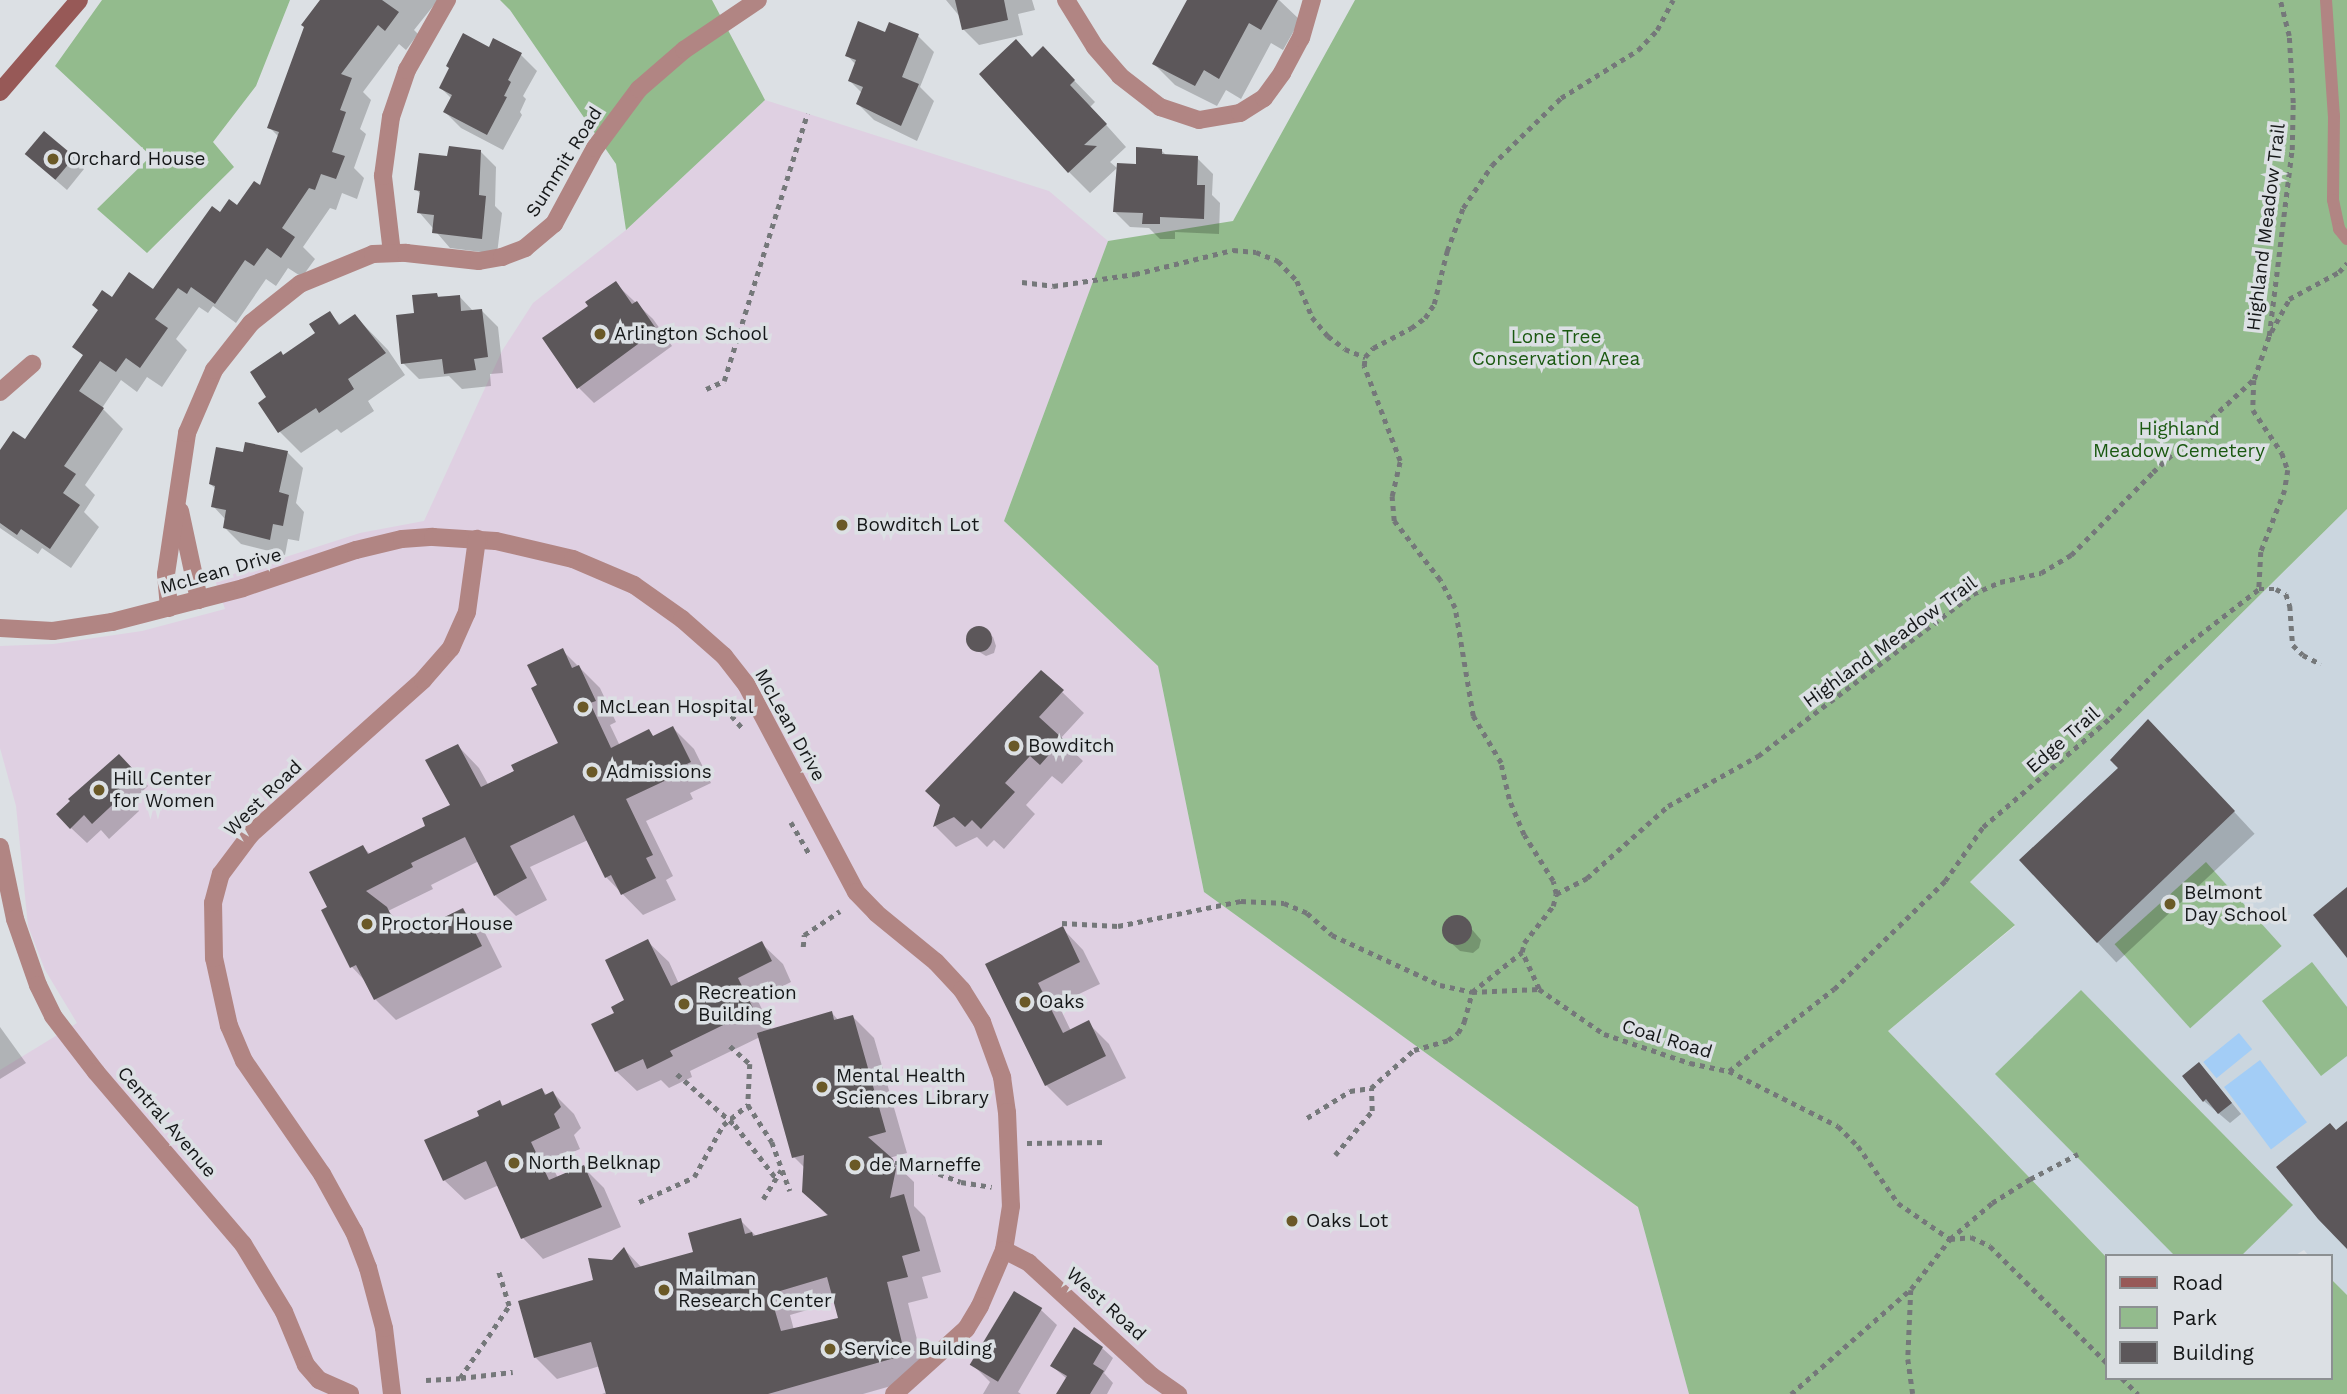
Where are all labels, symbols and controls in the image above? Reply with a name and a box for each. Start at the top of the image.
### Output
street label: Summit Road [521,103,607,221]
street label: Highland Meadow Trail [2242,121,2290,333]
place label: Orchard House [67,148,205,170]
marker: Orchard House [45,151,61,167]
place label: Arlington School [614,323,768,345]
marker: Arlington School [592,326,608,342]
park label: Lone Tree Conservation Area [1471,326,1641,370]
park label: Highland Meadow Cemetery [2093,418,2265,462]
place label: Bowditch Lot [856,514,979,536]
marker: Bowditch Lot [834,517,850,533]
street label: McLean Drive [158,543,284,599]
street label: Highland Meadow Trail [1798,571,1982,713]
street label: McLean Drive [750,665,830,785]
place label: McLean Hospital [599,696,753,718]
marker: McLean Hospital [573,697,593,717]
street label: Edge Trail [2021,702,2105,778]
place label: Bowditch [1028,735,1114,757]
marker: Bowditch [1006,738,1022,754]
street label: West Road [219,755,307,841]
place label: Admissions [606,761,712,783]
marker: Admissions [584,764,600,780]
place label: Hill Center for Women [113,768,216,812]
marker: Hill Center for Women [91,782,107,798]
place label: Belmont Day School [2184,882,2287,926]
marker: Belmont Day School [2162,896,2178,912]
place label: Proctor House [381,913,514,935]
marker: Proctor House [359,916,375,932]
place label: Recreation Building [698,982,797,1026]
place label: Oaks [1039,991,1085,1013]
marker: Oaks [1017,994,1033,1010]
marker: Recreation Building [676,996,692,1012]
street label: Coal Road [1619,1014,1715,1064]
street label: Central Avenue [112,1061,222,1183]
place label: Mental Health Sciences Library [836,1065,989,1109]
marker: Mental Health Sciences Library [814,1079,830,1095]
place label: North Belknap [528,1152,661,1174]
place label: de Marneffe [869,1154,981,1176]
marker: North Belknap [506,1155,522,1171]
marker: de Marneffe [847,1157,863,1173]
place label: Oaks Lot [1306,1210,1388,1232]
marker: Oaks Lot [1284,1213,1300,1229]
legend [2106,1254,2333,1380]
street label: West Road [1061,1262,1151,1346]
place label: Mailman Research Center [678,1268,832,1312]
text: Road [2172,1270,2223,1295]
marker: Mailman Research Center [656,1282,672,1298]
text: Park [2172,1305,2217,1330]
place label: Service Building [844,1338,992,1360]
text: Building [2172,1340,2254,1365]
marker: Service Building [822,1341,838,1357]

